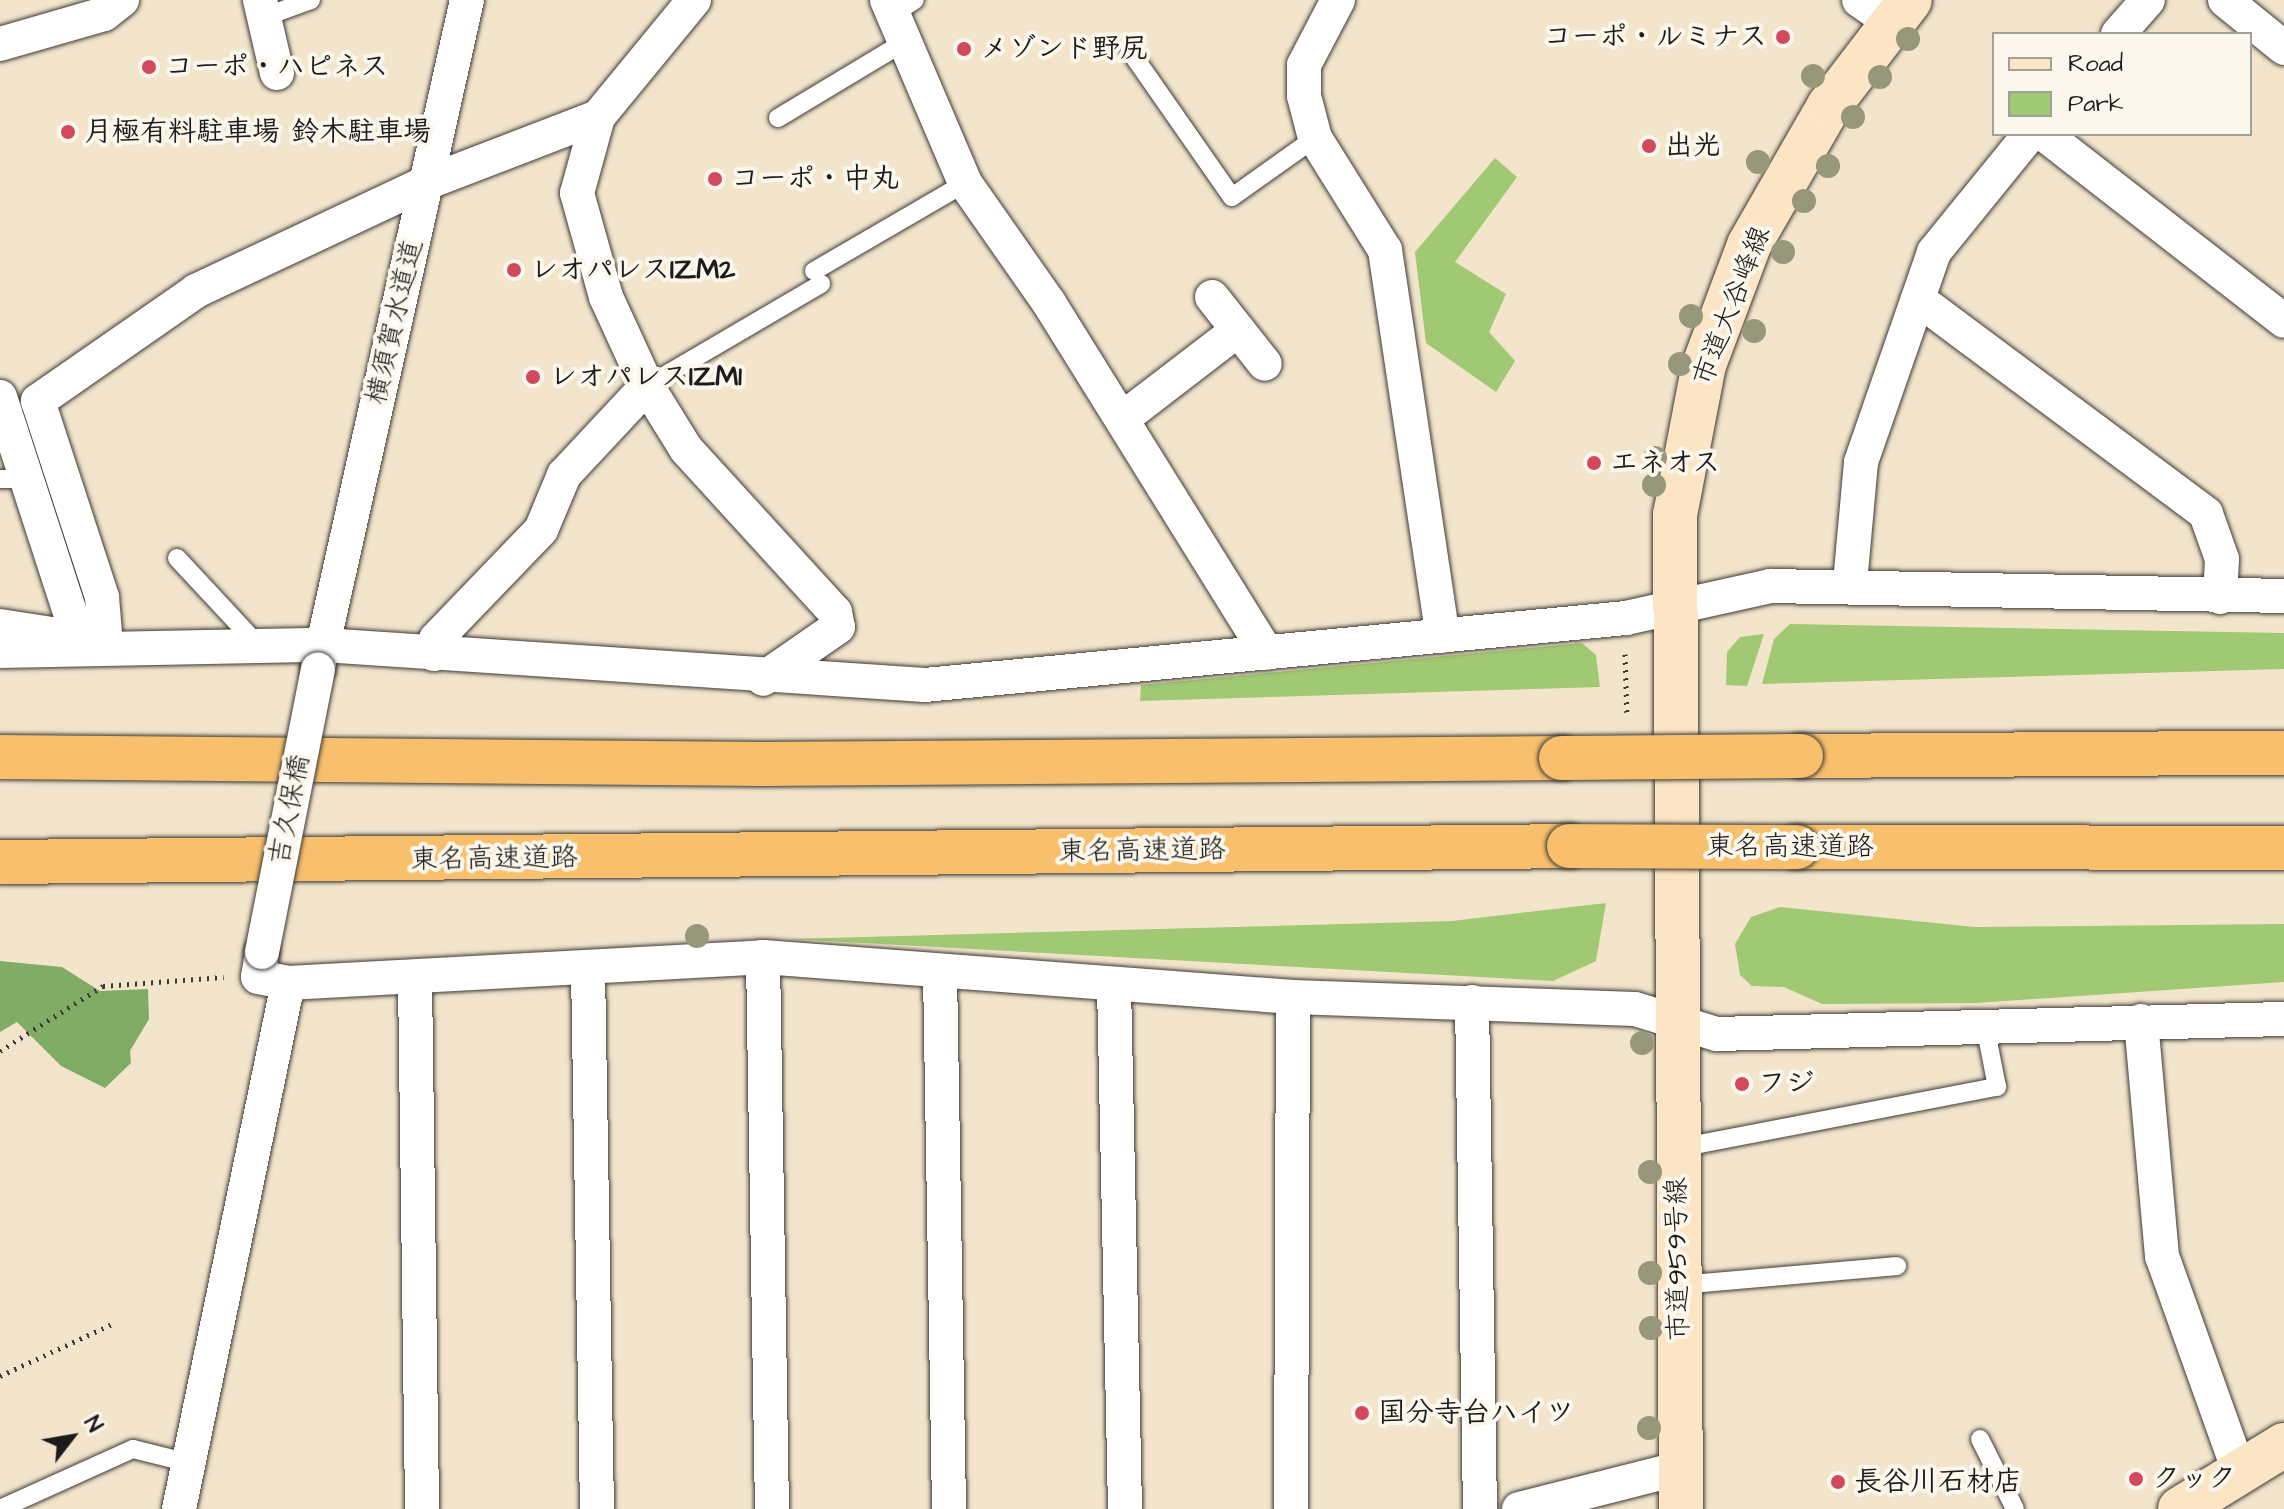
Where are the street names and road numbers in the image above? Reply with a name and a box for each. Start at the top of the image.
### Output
street label: 市道大谷峰線 [1686,222,1778,390]
street label: 横須賀水道道 [360,236,430,408]
street label: 吉久保橋 [263,752,317,868]
street label: 東名高速道路 [1706,830,1874,864]
street label: 東名高速道路 [1058,833,1226,869]
street label: 東名高速道路 [410,841,578,877]
street label: 市道959号線 [1660,1177,1696,1341]

